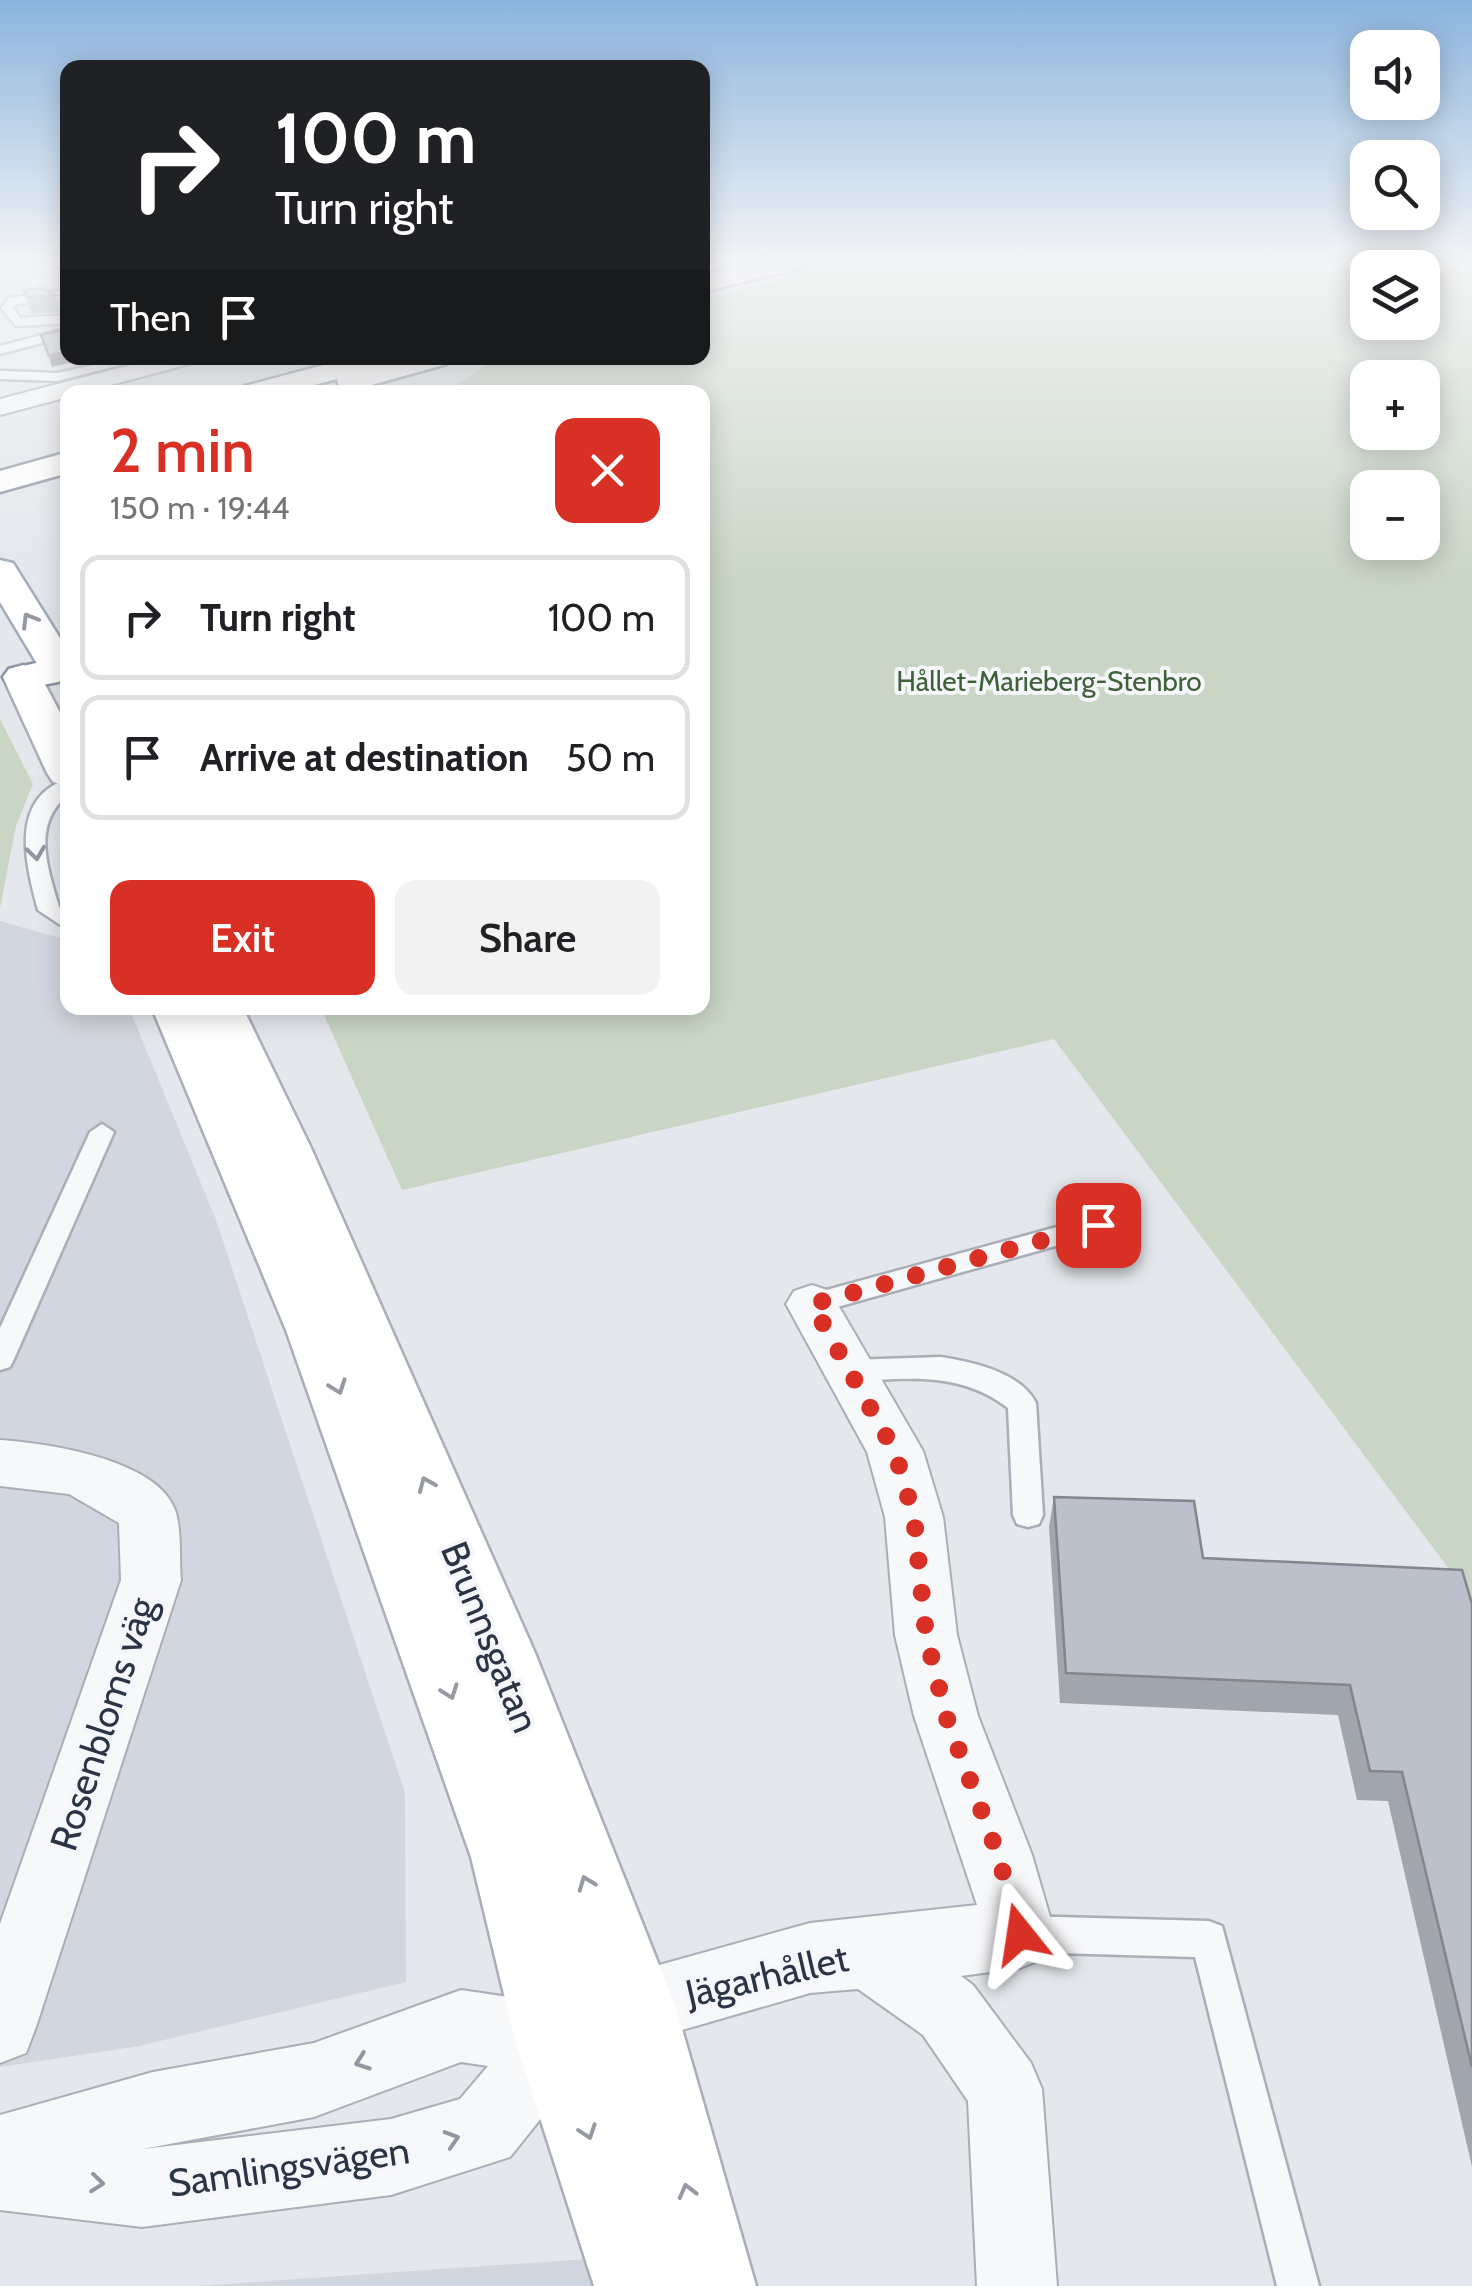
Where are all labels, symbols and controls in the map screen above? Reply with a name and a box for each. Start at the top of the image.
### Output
map controls [1350,30,1440,560]
button: sound [1350,30,1440,120]
text: 100 m [275,95,476,181]
icon: right [110,100,240,230]
button: search [1350,140,1440,230]
text: Turn right [275,181,454,235]
button: layers [1350,250,1440,340]
icon: arrive [211,290,266,345]
text: Then [110,294,191,341]
button: + [1350,360,1440,450]
text: 2 min [110,414,255,487]
button: close [555,418,660,523]
button: − [1350,470,1440,560]
text: 150 m · 19:44 [110,488,290,527]
icon: right [115,590,170,645]
text: Turn right [200,594,356,641]
text: 100 m [548,594,655,641]
one-way arrow [22,613,41,631]
park label: Hållet-Marieberg-Stenbro [896,664,1202,698]
icon: arrive [115,730,170,785]
text: Arrive at destination [200,734,529,781]
text: 50 m [566,734,655,781]
one-way arrow [25,845,46,861]
button: Exit [110,880,375,995]
button: Share [395,880,660,995]
pin [1056,1183,1141,1268]
icon: arrive [1071,1198,1126,1253]
one-way arrow [326,1378,347,1395]
one-way arrow [418,1476,438,1494]
street label: Brunnsgatan [431,1535,550,1739]
street label: Rosenbloms väg [39,1590,166,1856]
one-way arrow [438,1683,459,1700]
one-way arrow [577,1875,598,1892]
position arrow [968,1882,1072,1986]
street label: Jägarhållet [680,1934,853,2017]
one-way arrow [355,2050,372,2071]
one-way arrow [577,2123,597,2140]
street label: Samlingsvägen [165,2126,413,2207]
one-way arrow [443,2130,460,2151]
one-way arrow [89,2172,105,2193]
one-way arrow [678,2183,699,2200]

